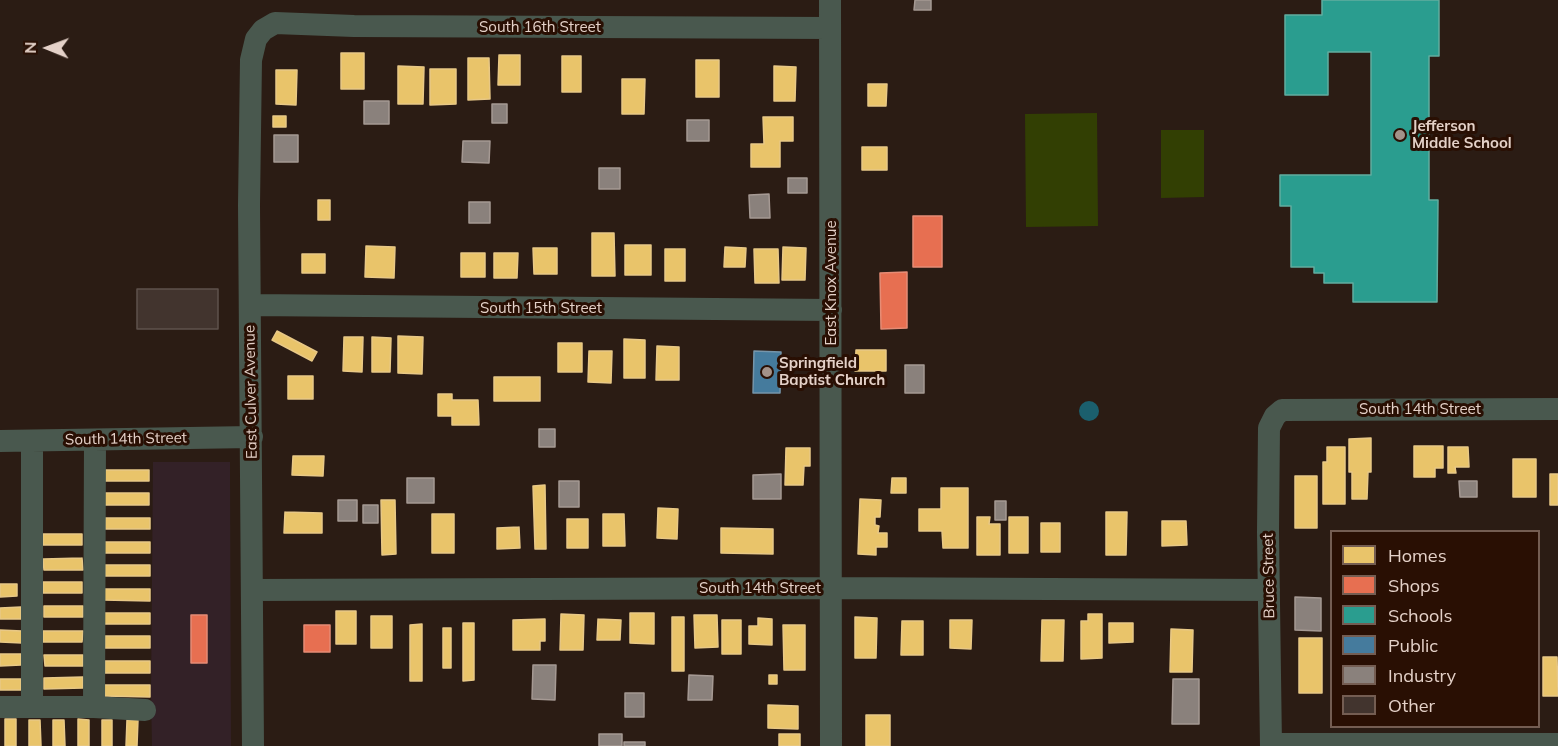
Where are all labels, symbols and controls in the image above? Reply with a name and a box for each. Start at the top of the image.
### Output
north arrow [18,18,78,78]
street label: South 16th Street [479,18,601,36]
text: N [20,41,40,54]
place label: Jefferson Middle School [1412,117,1512,152]
marker: Jefferson Middle School [1393,128,1407,142]
street label: East Knox Avenue [822,220,840,346]
street label: South 15th Street [480,299,602,317]
street label: East Culver Avenue [241,325,261,459]
place label: Springfield Baptist Church [779,354,885,389]
marker: Springfield Baptist Church [760,365,774,379]
street label: South 14th Street [1359,400,1481,418]
street label: South 14th Street [65,429,187,449]
legend [1330,530,1540,728]
street label: Bruce Street [1259,533,1279,619]
text: Homes [1388,544,1447,567]
text: Shops [1388,574,1440,597]
street label: South 14th Street [699,579,821,597]
text: Schools [1388,604,1452,627]
text: Public [1388,634,1438,657]
text: Industry [1388,664,1456,687]
text: Other [1388,694,1435,717]

